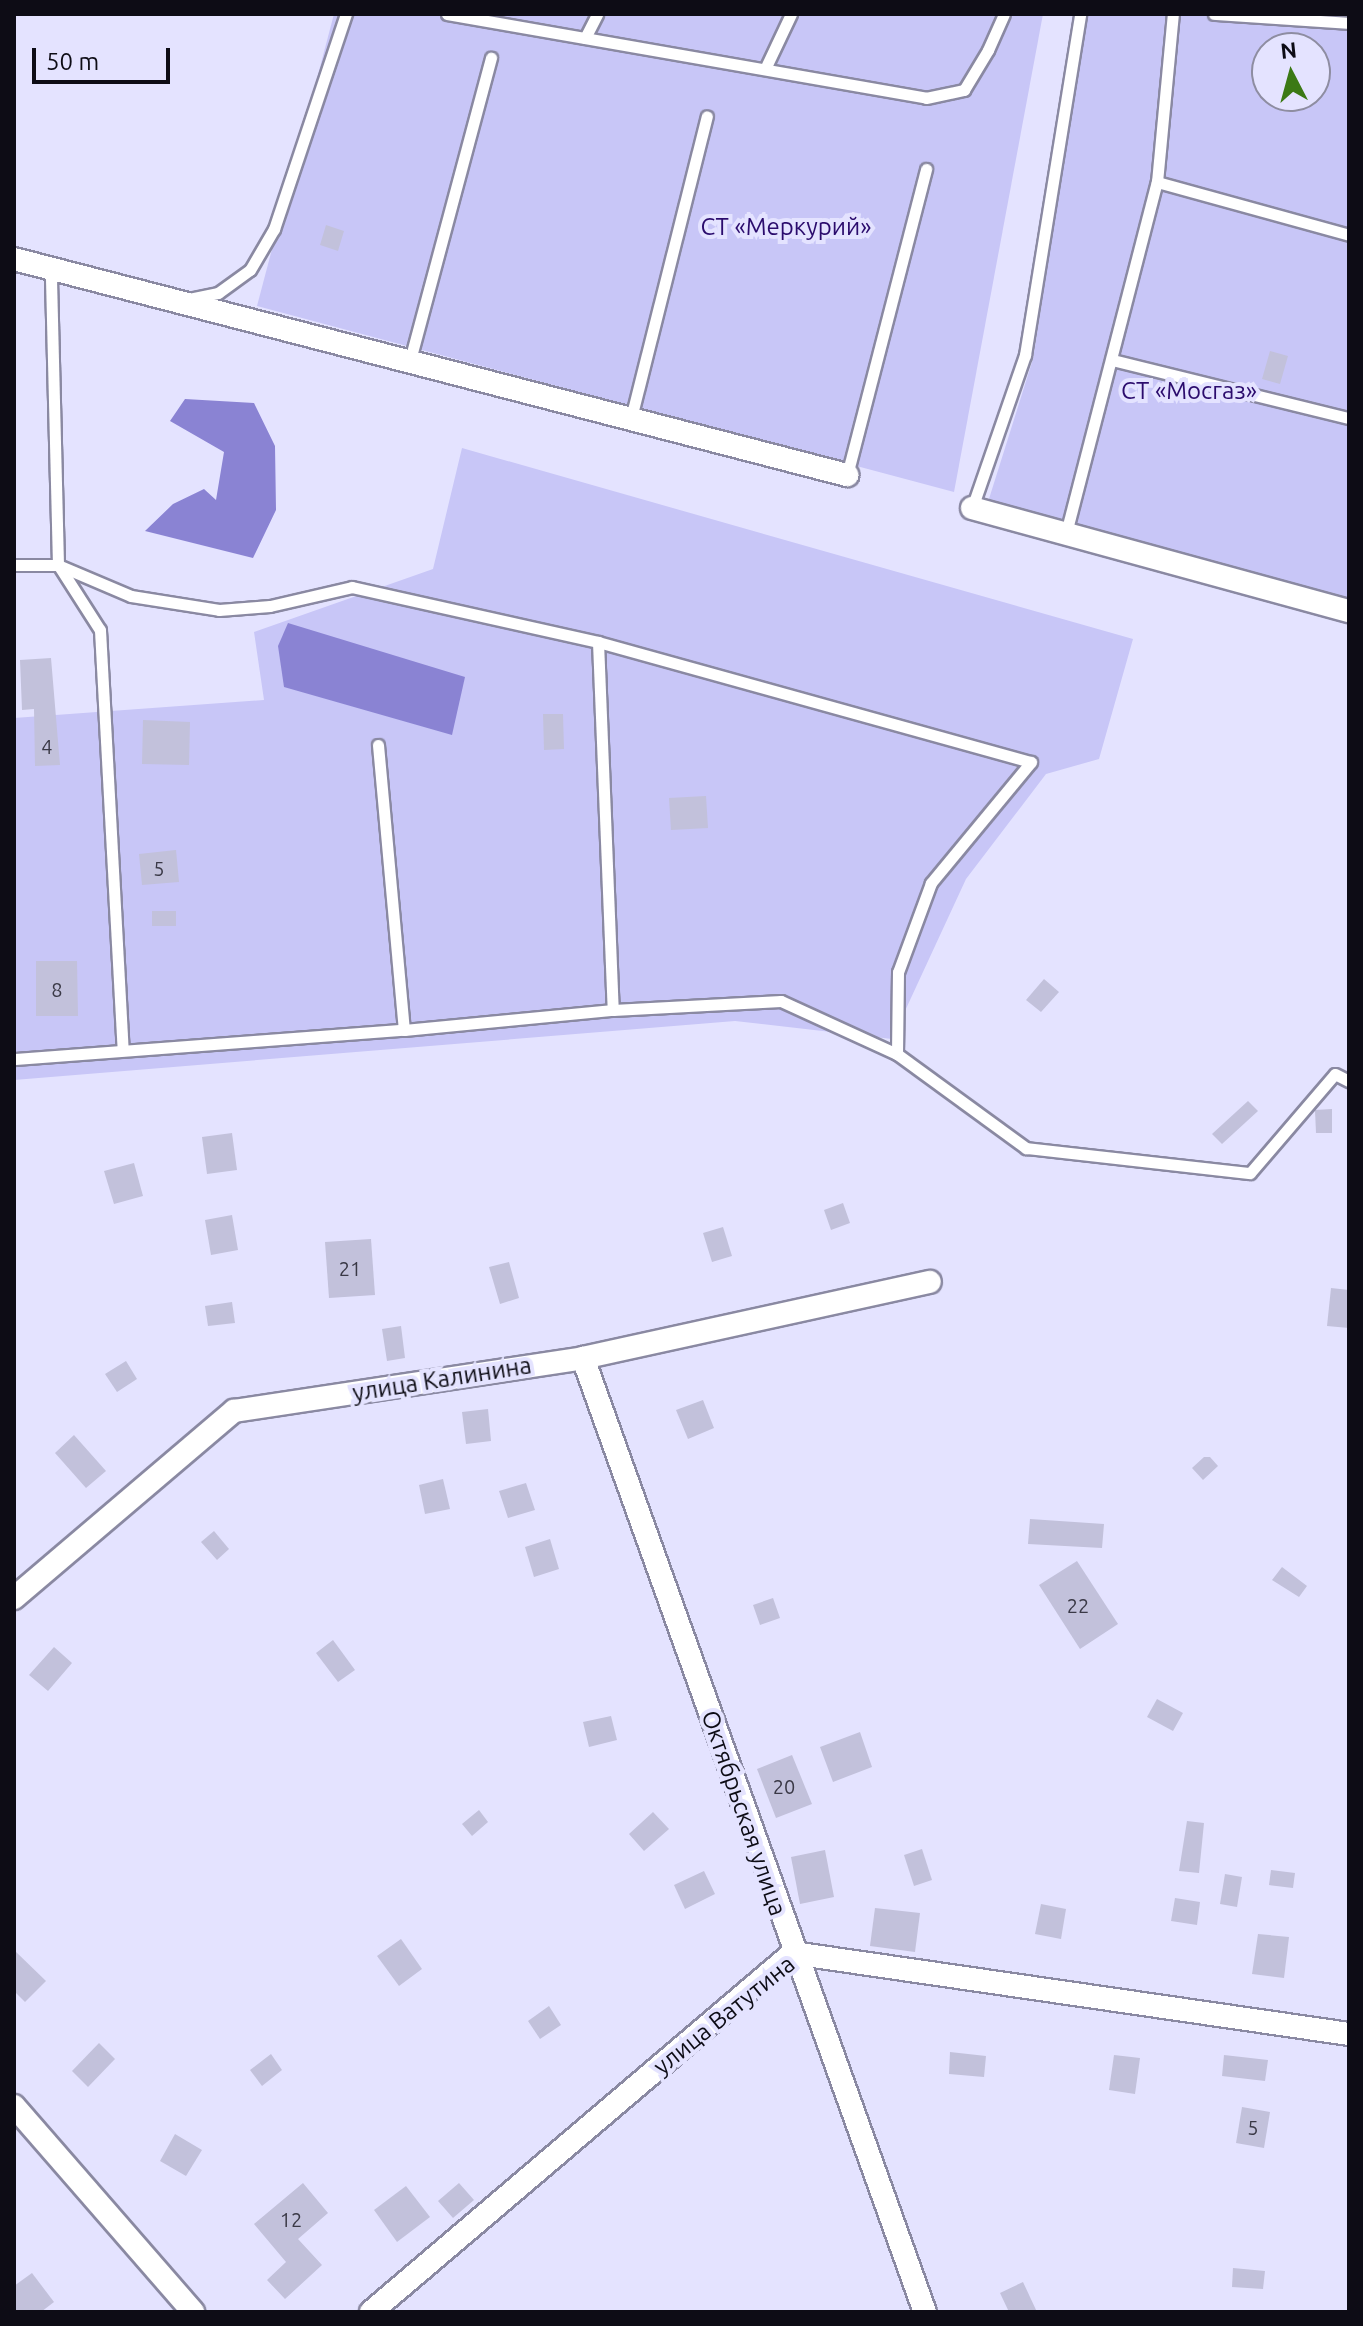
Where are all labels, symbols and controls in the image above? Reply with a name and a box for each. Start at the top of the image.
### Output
scale bar [36,32,174,82]
north arrow [1251,32,1331,112]
text: N [1279,36,1298,63]
text: 50 m [46,48,99,75]
park label: СТ «Меркурий» [700,213,872,241]
park label: СТ «Мосгаз» [1121,377,1257,405]
house number: 4 [41,734,53,758]
house number: 5 [153,856,165,880]
house number: 8 [51,977,63,1001]
house number: 21 [339,1256,361,1280]
street label: улица Калинина [350,1351,534,1407]
house number: 22 [1067,1593,1089,1617]
street label: Октябрьская улица [695,1707,793,1919]
house number: 20 [773,1774,795,1798]
street label: улица Ватутина [648,1949,800,2081]
house number: 5 [1247,2115,1259,2139]
house number: 12 [280,2207,302,2231]

